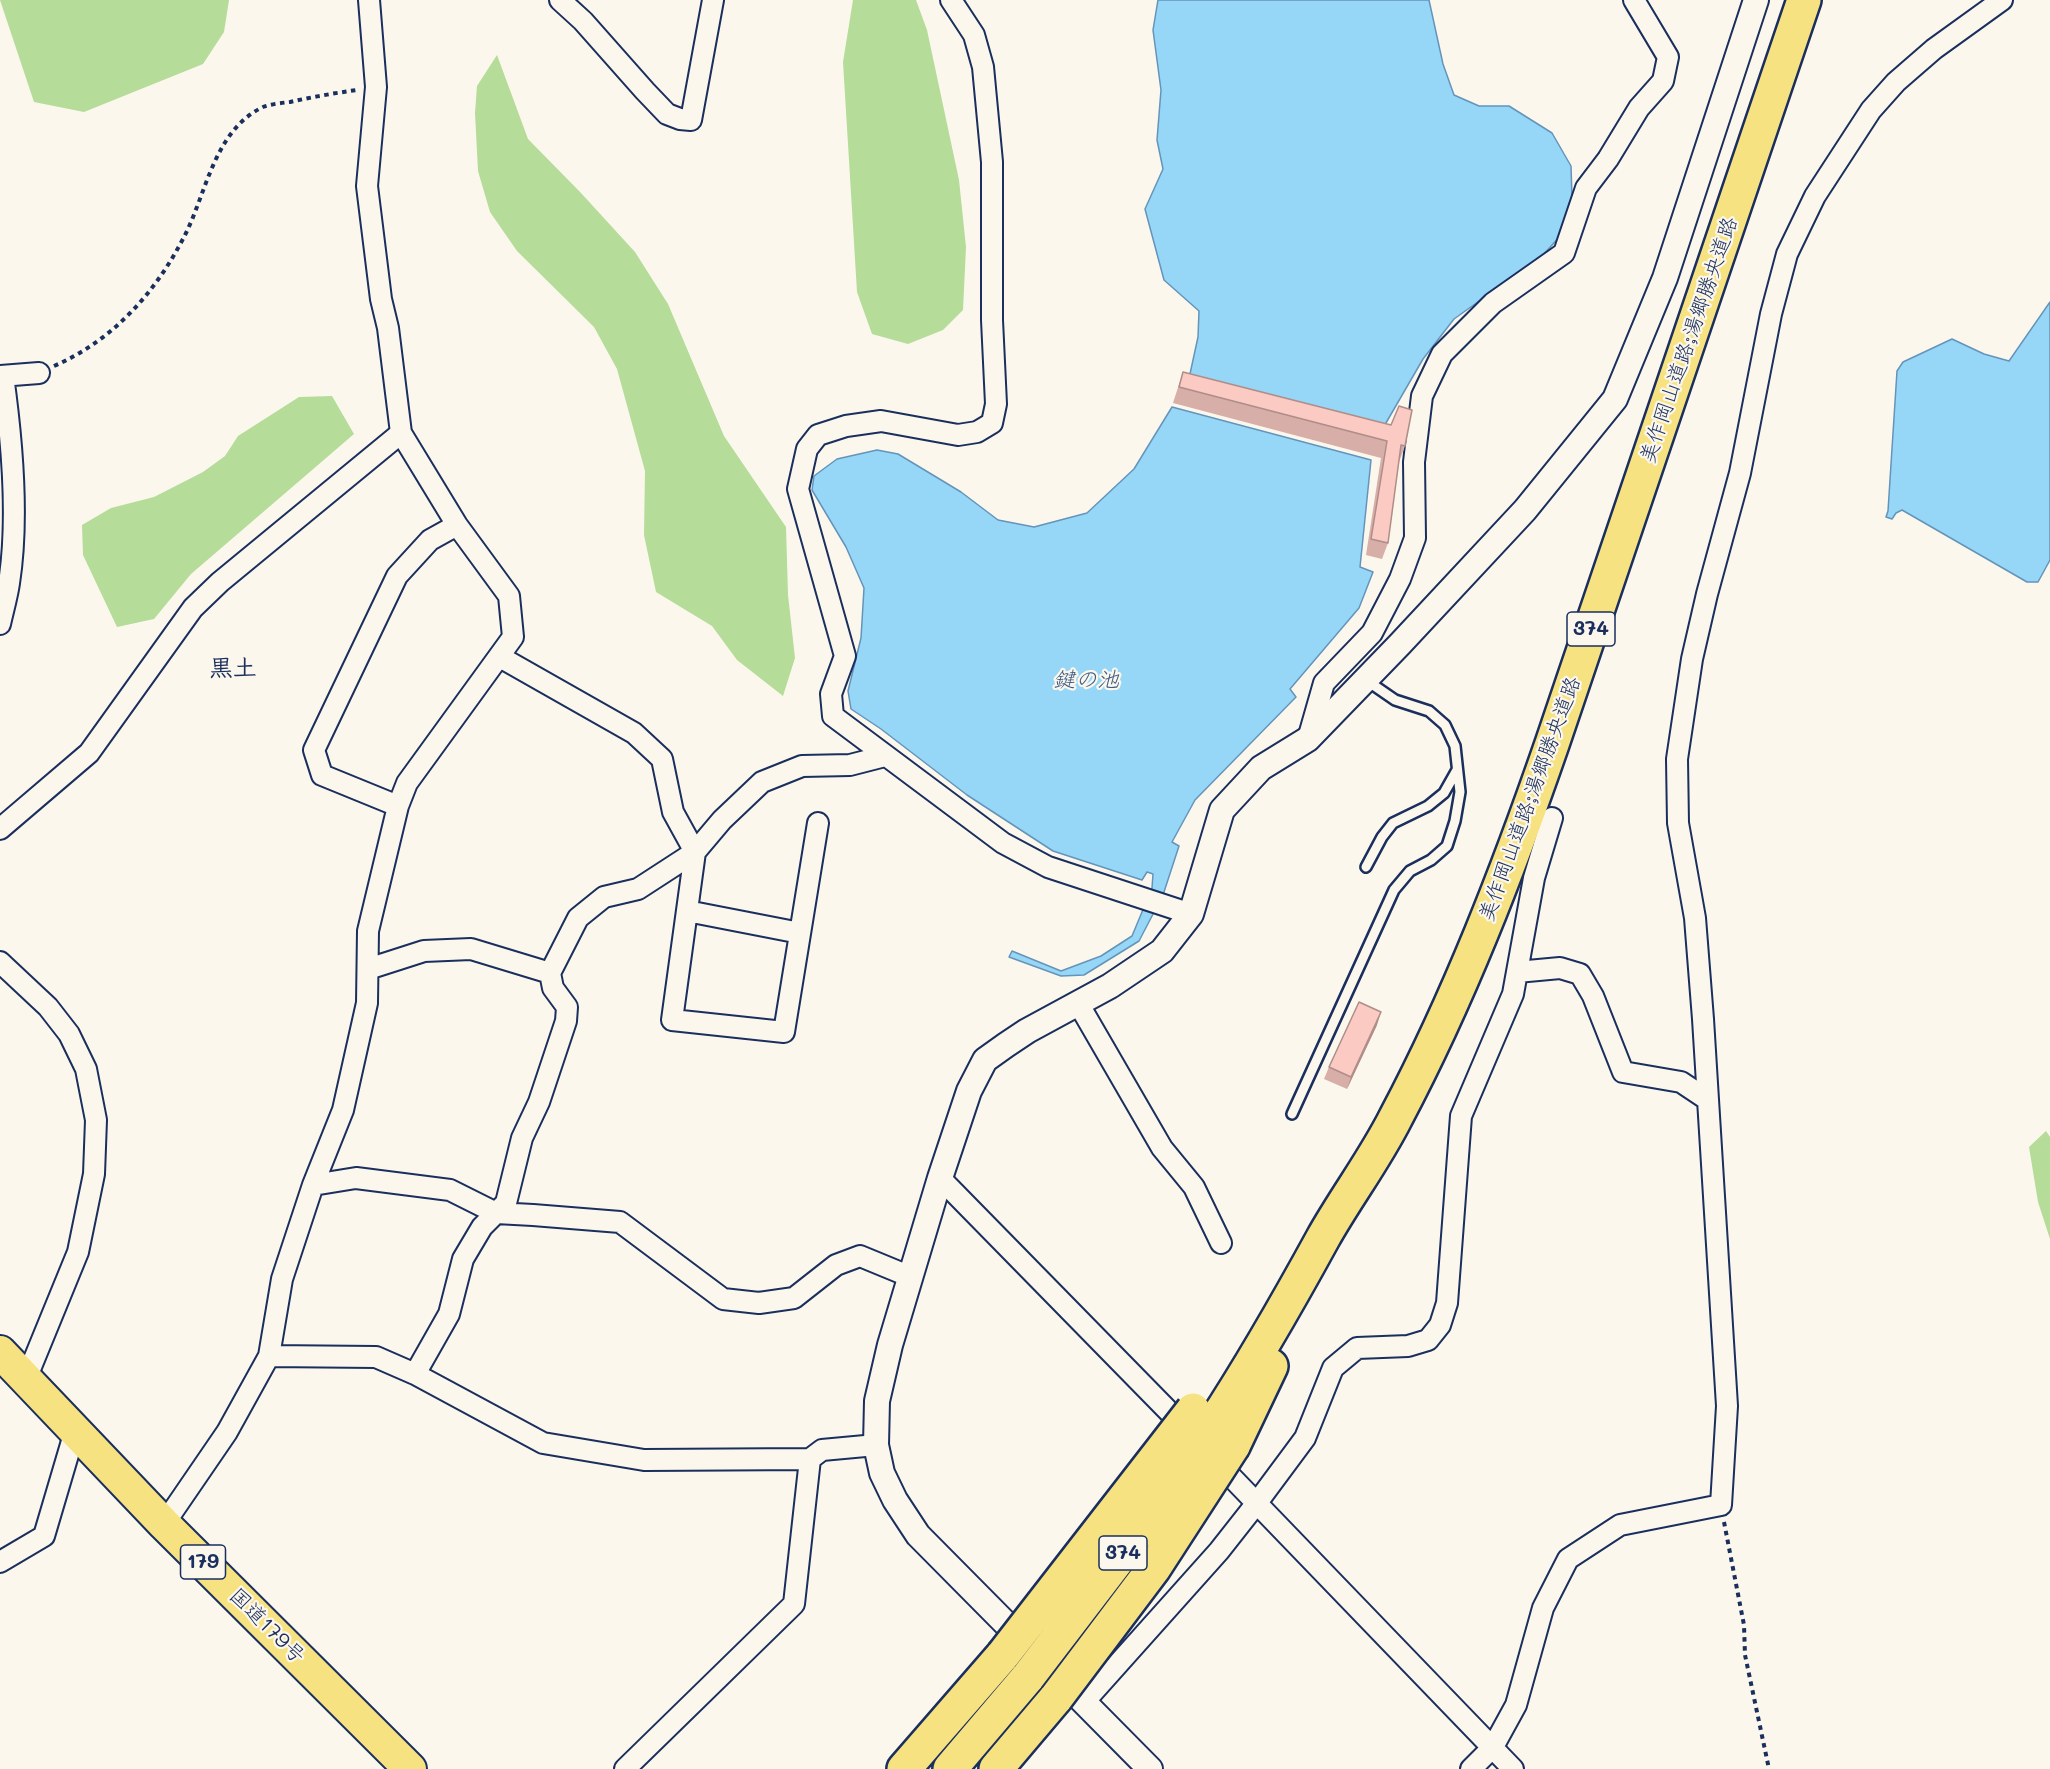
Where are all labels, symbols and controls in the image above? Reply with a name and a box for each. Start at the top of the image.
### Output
street label: 美作岡山道路;湯郷勝央道路 [1635,213,1743,467]
road number: 374 [1567,612,1615,646]
district label: 黒土 [209,655,257,683]
water label: 鍵の池 [1053,667,1119,693]
street label: 美作岡山道路;湯郷勝央道路 [1474,673,1586,925]
road number: 374 [1099,1536,1147,1570]
road number: 179 [180,1545,226,1579]
street label: 国道179号 [224,1583,310,1669]

